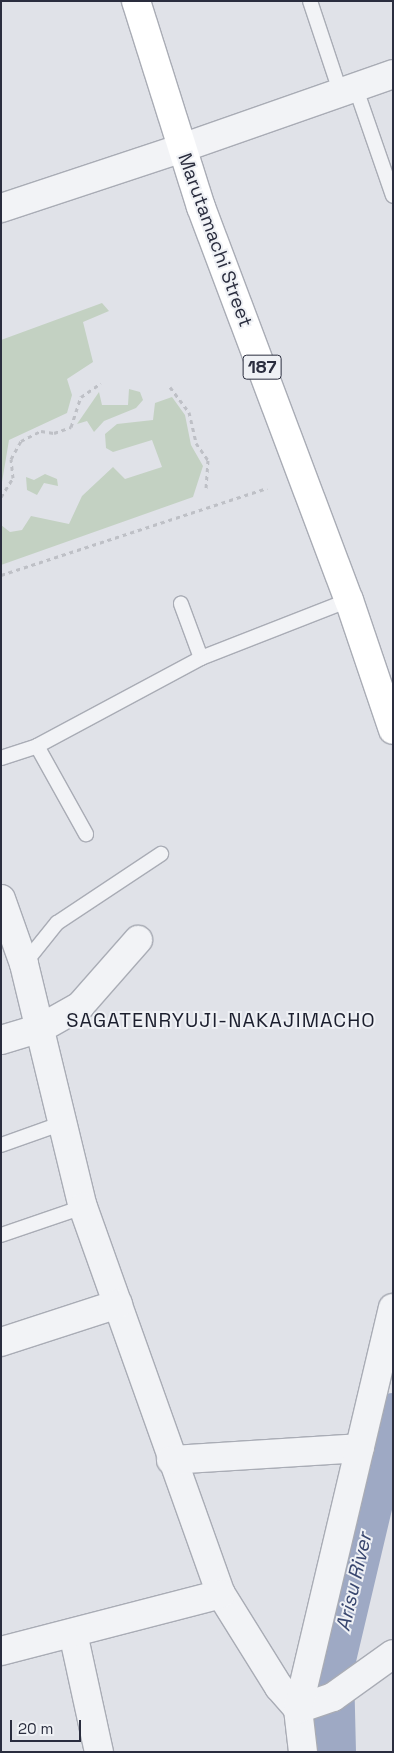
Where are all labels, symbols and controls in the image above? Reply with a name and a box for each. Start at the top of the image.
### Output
street label: Marutamachi Street [173,150,257,330]
road number: 187 [242,352,282,382]
district label: SAGATENRYUJI-NAKAJIMACHO [63,1008,379,1032]
water label: Arisu River [331,1530,377,1634]
scale bar [12,1710,84,1742]
text: 20 m [18,1719,53,1738]

